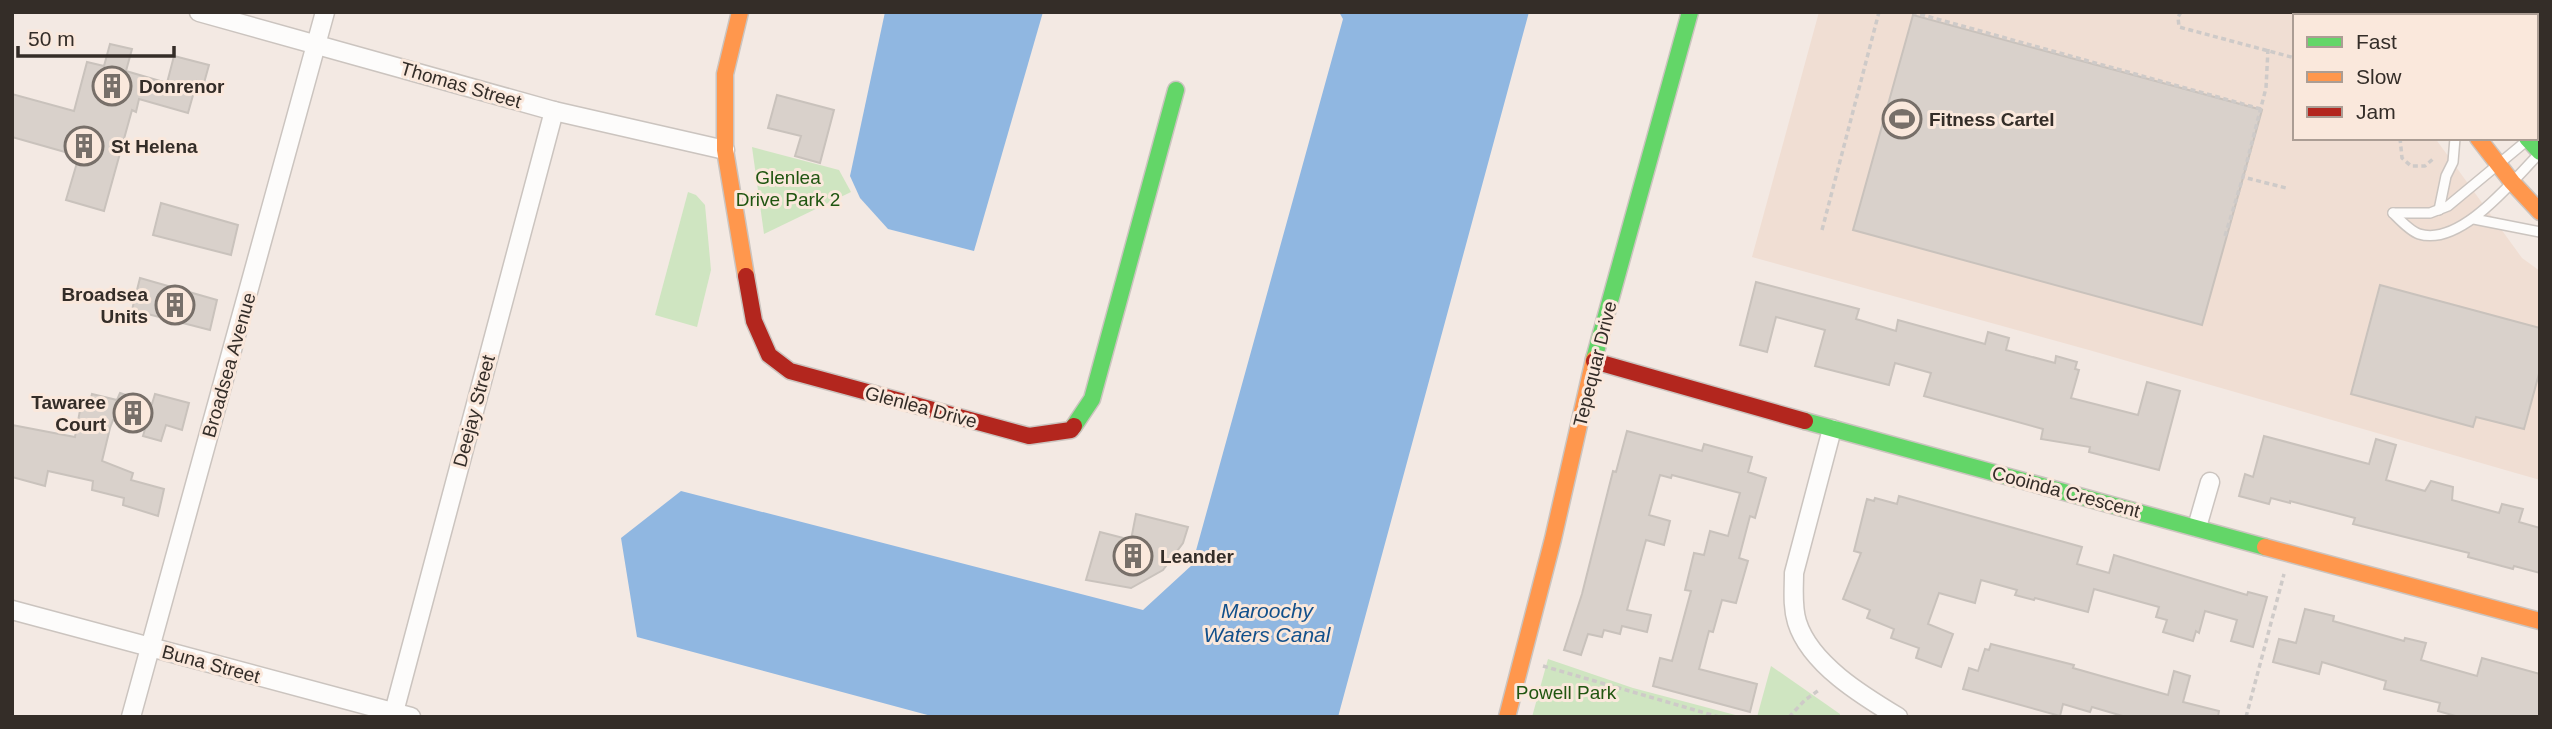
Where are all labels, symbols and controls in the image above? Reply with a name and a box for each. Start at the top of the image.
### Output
scale bar [18,14,173,58]
legend [2293,14,2538,140]
text: 50 m [28,27,75,50]
text: Fast [2356,30,2397,53]
street label: Thomas Street [398,58,524,112]
building icon: Donrenor [91,65,133,107]
text: Slow [2356,65,2402,88]
place label: Donrenor [139,76,225,97]
sports icon: Fitness Cartel [1881,98,1923,140]
text: Jam [2356,100,2396,123]
place label: Fitness Cartel [1929,109,2055,130]
building icon: St Helena [63,125,105,167]
place label: St Helena [111,136,198,157]
park label: Glenlea Drive Park 2 [736,167,840,210]
place label: Broadsea Units [61,284,148,327]
building icon: Broadsea Units [154,284,196,326]
street label: Broadsea Avenue [198,290,260,440]
street label: Tepequar Drive [1569,299,1621,429]
street label: Deejay Street [449,352,499,469]
street label: Glenlea Drive [863,382,979,432]
place label: Tawaree Court [31,392,107,435]
building icon: Tawaree Court [112,392,154,434]
street label: Cooinda Crescent [1990,462,2143,522]
building icon: Leander [1112,535,1154,577]
place label: Leander [1160,546,1235,567]
water label: Maroochy Waters Canal [1204,599,1332,646]
street label: Buna Street [160,641,263,687]
park label: Powell Park [1516,682,1617,703]

